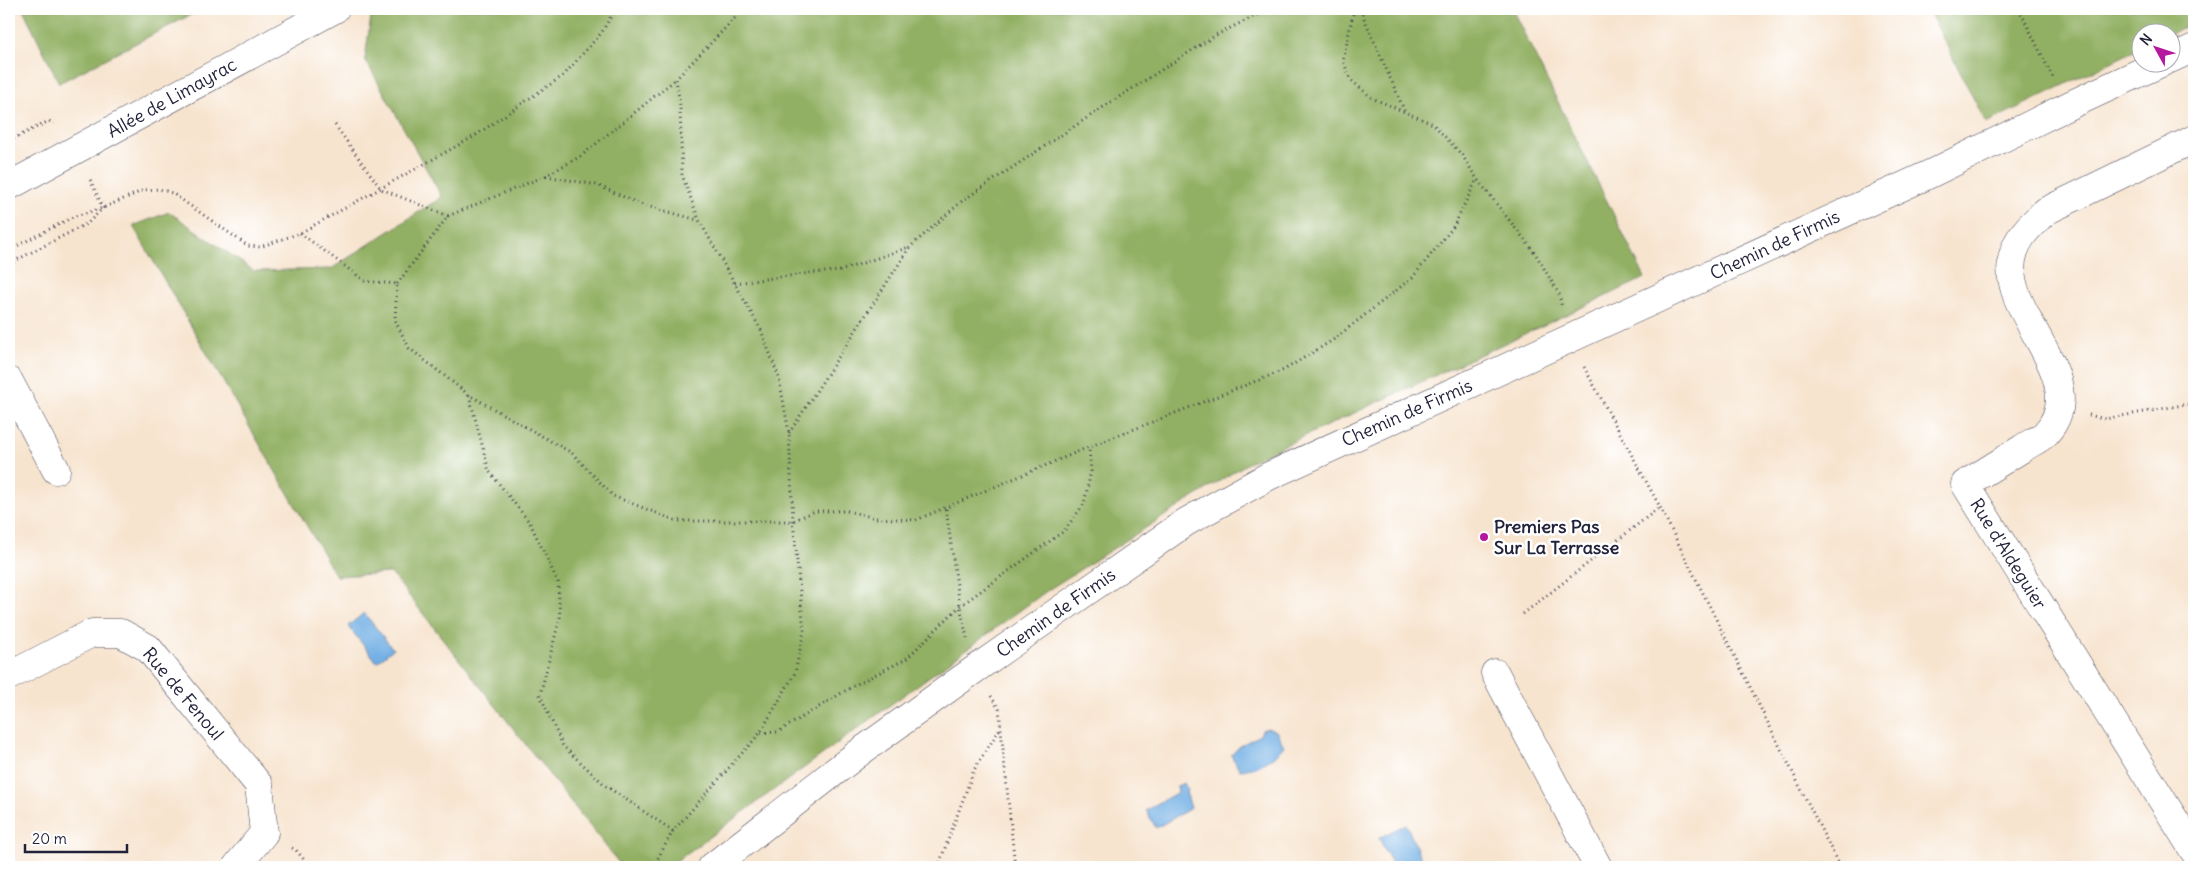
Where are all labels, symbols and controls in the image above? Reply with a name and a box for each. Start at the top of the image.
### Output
north arrow [2130,22,2180,72]
text: N [2136,30,2156,49]
street label: Allée de Limayrac [103,53,240,143]
street label: Chemin de Firmis [1706,204,1843,285]
street label: Chemin de Firmis [1338,373,1476,452]
street label: Rue d'Aldeguier [1965,494,2052,614]
place label: Premiers Pas Sur La Terrasse [1494,515,1619,559]
marker: Premiers Pas Sur La Terrasse [1478,531,1490,543]
street label: Chemin de Firmis [992,563,1120,662]
street label: Rue de Fenoul [138,643,229,745]
scale bar [25,821,128,853]
text: 20 m [32,829,67,848]

